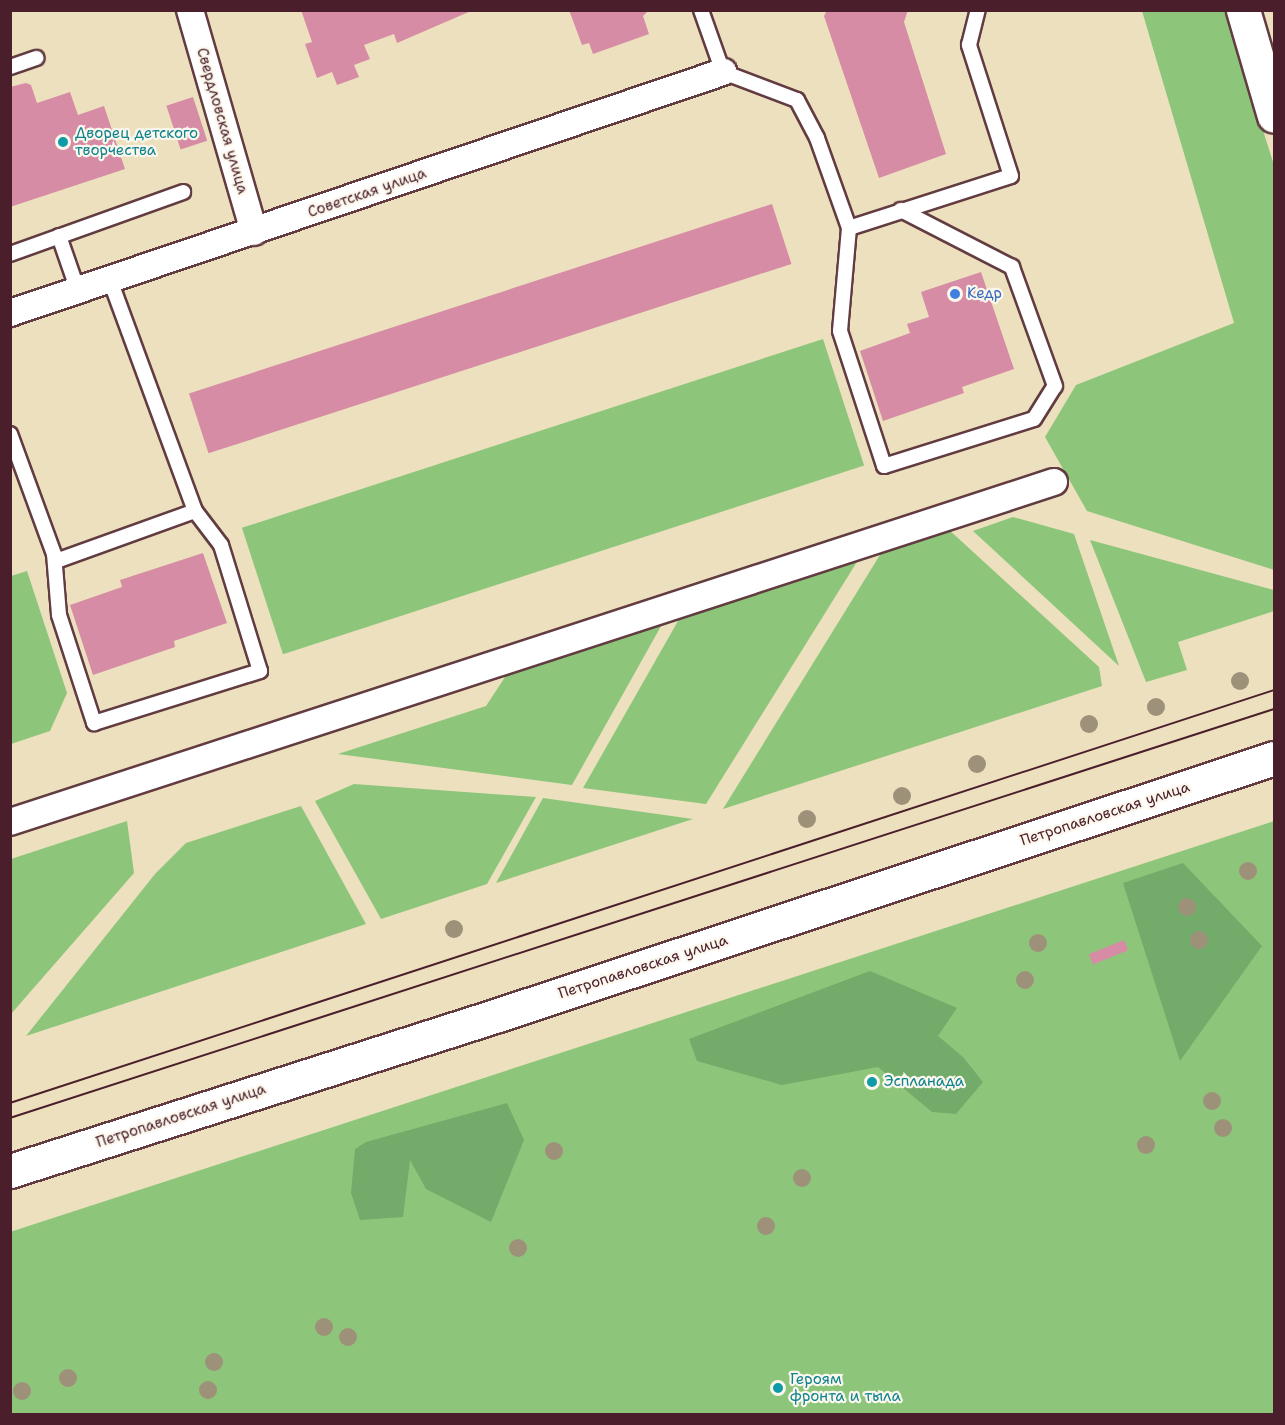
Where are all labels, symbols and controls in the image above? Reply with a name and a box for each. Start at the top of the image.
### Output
street label: Свердловская улица [192,46,252,196]
place label: Дворец детского творчества [75,124,198,159]
marker: Дворец детского творчества [56,135,70,149]
street label: Советская улица [305,164,429,222]
place label: Кедр [967,285,1002,303]
marker: Кедр [948,287,962,301]
street label: Петропавловская улица [1018,778,1192,850]
street label: Петропавловская улица [556,931,730,1003]
place label: Эспланада [884,1073,964,1091]
marker: Эспланада [865,1075,879,1089]
street label: Петропавловская улица [94,1080,268,1152]
place label: Героям фронта и тыла [790,1370,901,1405]
marker: Героям фронта и тыла [771,1381,785,1395]

